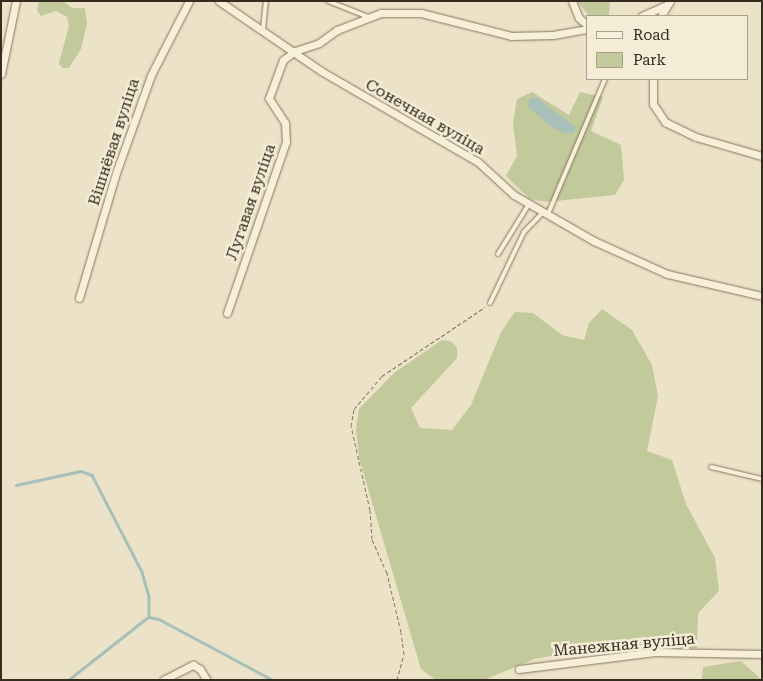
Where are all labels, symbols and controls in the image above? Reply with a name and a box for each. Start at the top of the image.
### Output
legend [586,15,748,80]
text: Road [633,26,670,44]
text: Park [633,51,666,69]
street label: Сонечная вуліца [362,75,488,159]
street label: Вішнёвая вуліца [84,76,144,208]
street label: Лугавая вуліца [222,141,280,263]
street label: Манежная вуліца [552,629,696,661]

